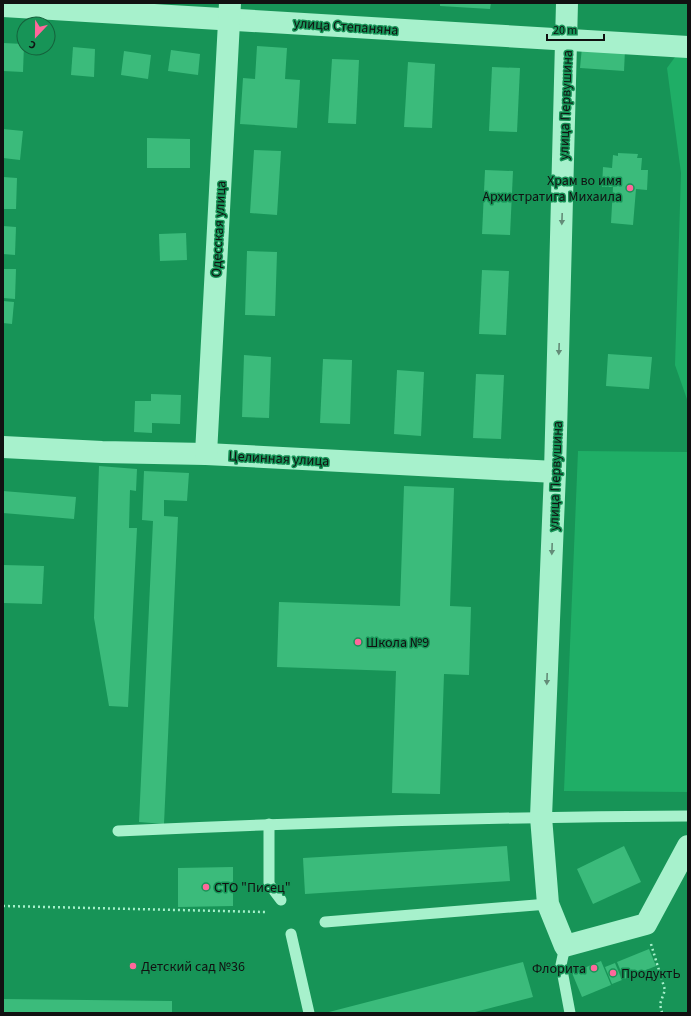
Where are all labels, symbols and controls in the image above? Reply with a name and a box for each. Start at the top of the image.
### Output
street label: улица Степаняна [293,13,399,41]
north arrow [16,16,56,56]
scale bar [547,16,604,42]
text: 20 m [553,22,577,39]
text: С [26,36,38,53]
street label: улица Первушина [554,50,578,160]
place label: Храм во имя Архистратига Михаила [482,171,622,207]
street label: Одесская улица [206,180,232,278]
marker: Храм во имя Архистратига Михаила [625,183,635,193]
one-way arrow [559,213,565,226]
one-way arrow [556,343,562,356]
street label: улица Первушина [544,421,568,531]
street label: Целинная улица [228,446,330,472]
one-way arrow [549,543,556,555]
place label: Школа №9 [366,633,429,653]
marker: Школа №9 [353,637,363,647]
one-way arrow [544,673,550,686]
place label: СТО "Писец" [214,878,291,898]
marker: СТО "Писец" [201,882,211,892]
place label: Детский сад №36 [141,957,245,977]
place label: Флорита [532,959,586,979]
marker: Детский сад №36 [128,961,138,971]
marker: Флорита [589,963,599,973]
place label: ПродуктЬ [621,964,681,984]
marker: ПродуктЬ [608,968,618,978]

